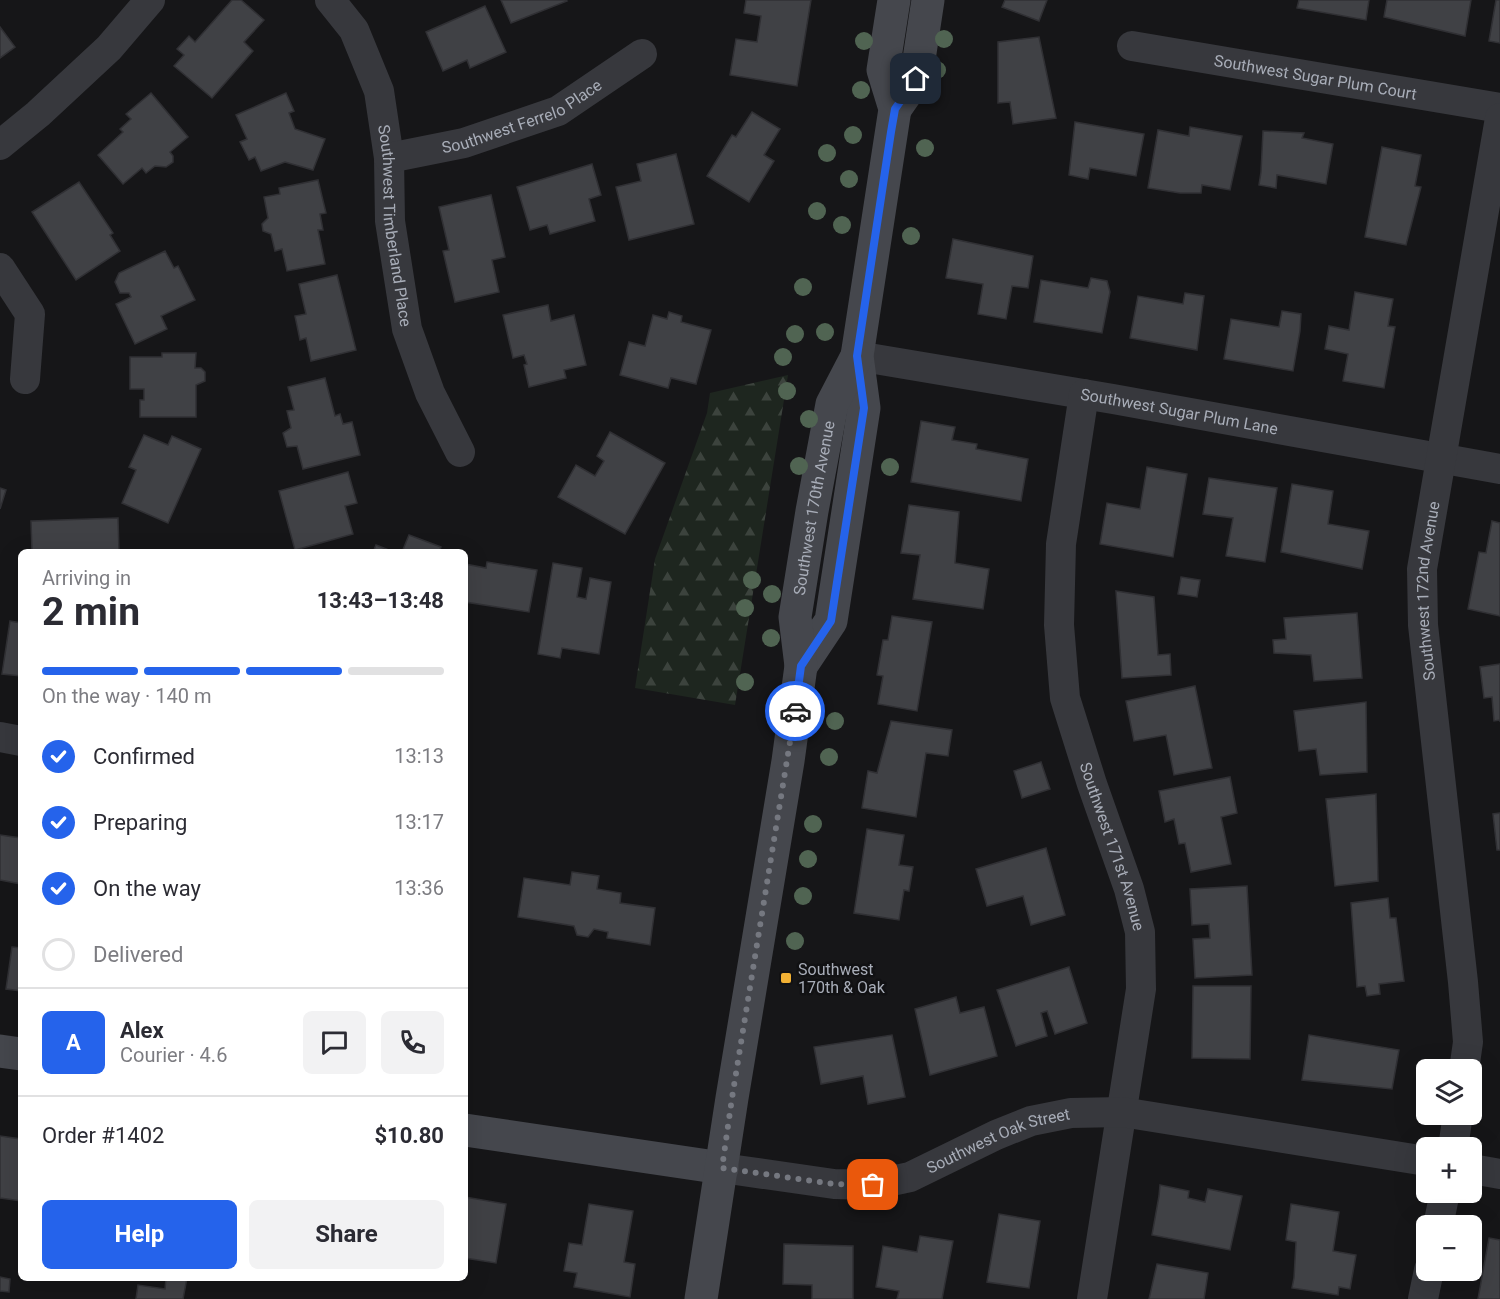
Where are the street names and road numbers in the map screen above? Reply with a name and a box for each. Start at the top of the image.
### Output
street label: Southwest Sugar Plum Court [1213,51,1418,104]
street label: Southwest Ferrelo Place [440,75,605,157]
street label: Southwest Timberland Place [374,123,415,328]
street label: Southwest Sugar Plum Lane [1079,385,1280,439]
street label: Southwest 170th Avenue [790,419,839,597]
street label: Southwest 172nd Avenue [1413,500,1444,682]
street label: Southwest 171st Avenue [1076,760,1148,933]
street label: Southwest Oak Street [923,1104,1072,1178]

